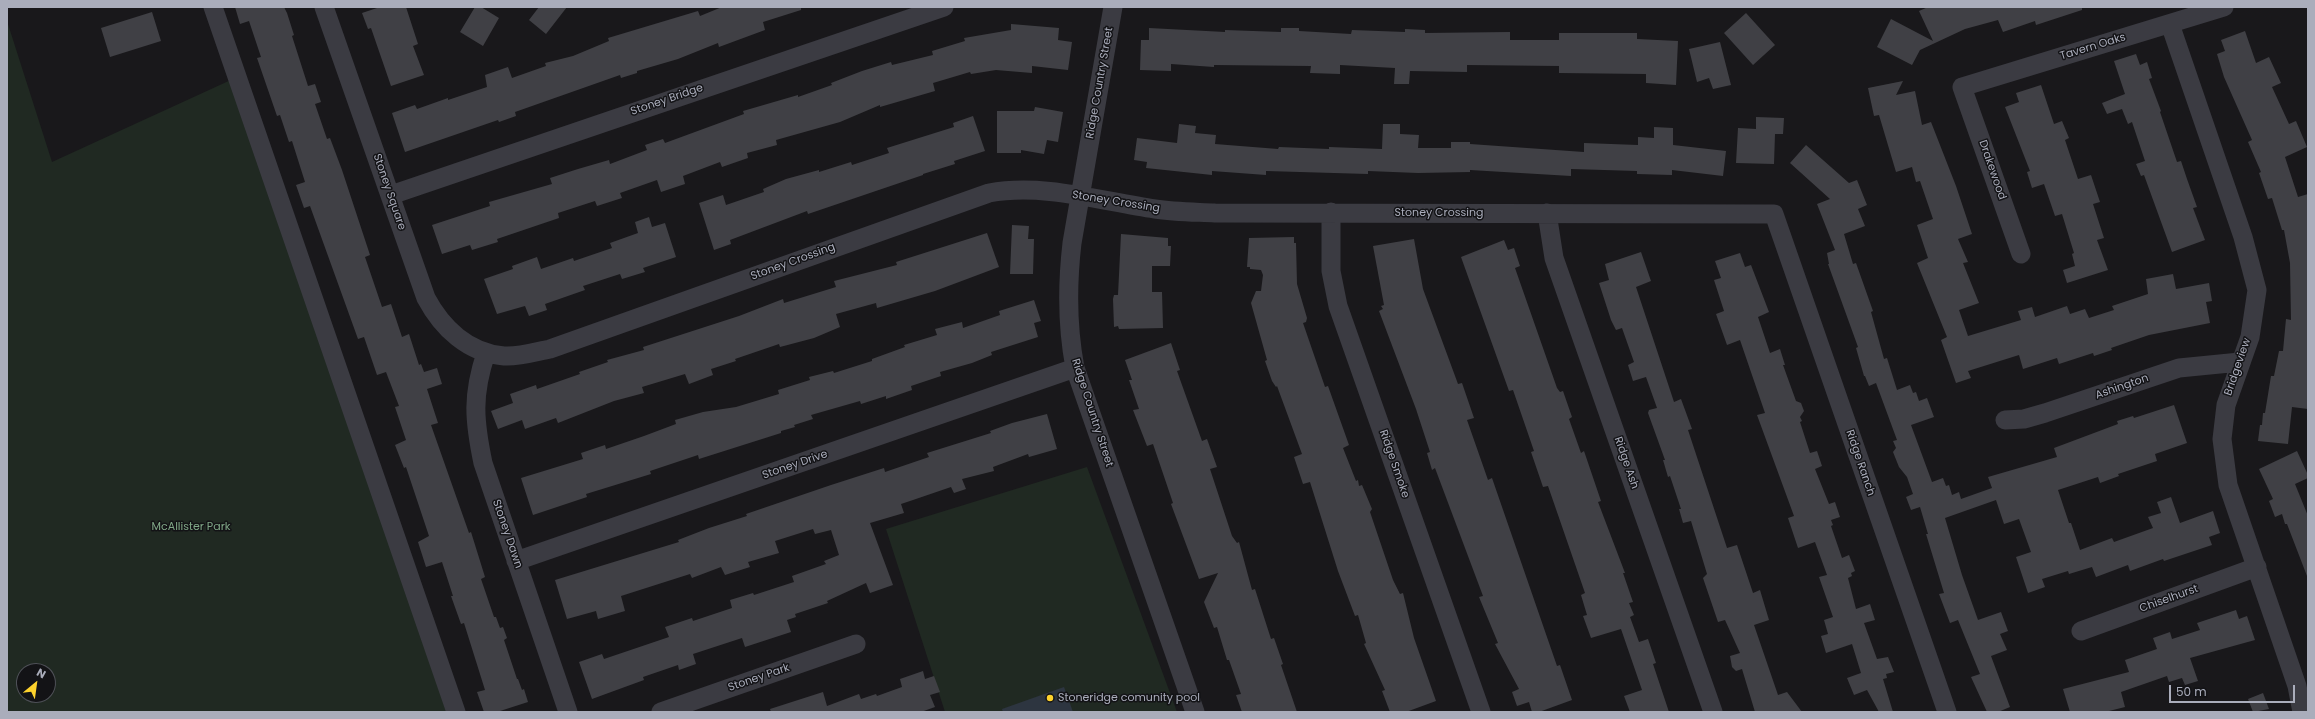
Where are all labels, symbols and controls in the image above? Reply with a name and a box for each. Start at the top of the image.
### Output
street label: Ridge Country Street [1084,26,1116,140]
street label: Tavern Oaks [2059,31,2127,63]
street label: Stoney Bridge [629,81,705,119]
street label: Drakewood [1976,138,2008,202]
street label: Stoney Square [370,152,408,232]
street label: Stoney Crossing [1071,189,1161,215]
street label: Stoney Crossing [1395,206,1483,220]
street label: Stoney Crossing [749,241,837,283]
street label: Bridgeview [2222,337,2254,397]
street label: Ridge Country Street [1068,357,1116,469]
street label: Ashington [2094,372,2150,402]
street label: Ridge Smoke [1376,428,1412,500]
street label: Ridge Ranch [1843,428,1877,498]
street label: Ridge Ash [1611,435,1641,491]
street label: Stoney Drive [761,448,829,482]
street label: Stoney Dawn [489,498,525,570]
park label: McAllister Park [152,520,230,534]
street label: Chiselhurst [2138,582,2200,616]
street label: Stoney Park [727,661,791,695]
north arrow [16,663,56,703]
text: N [34,664,49,682]
scale bar [2171,677,2297,703]
text: 50 m [2176,683,2207,700]
place label: Stoneridge comunity pool [1058,691,1200,705]
marker: Stoneridge comunity pool [1045,693,1055,703]

